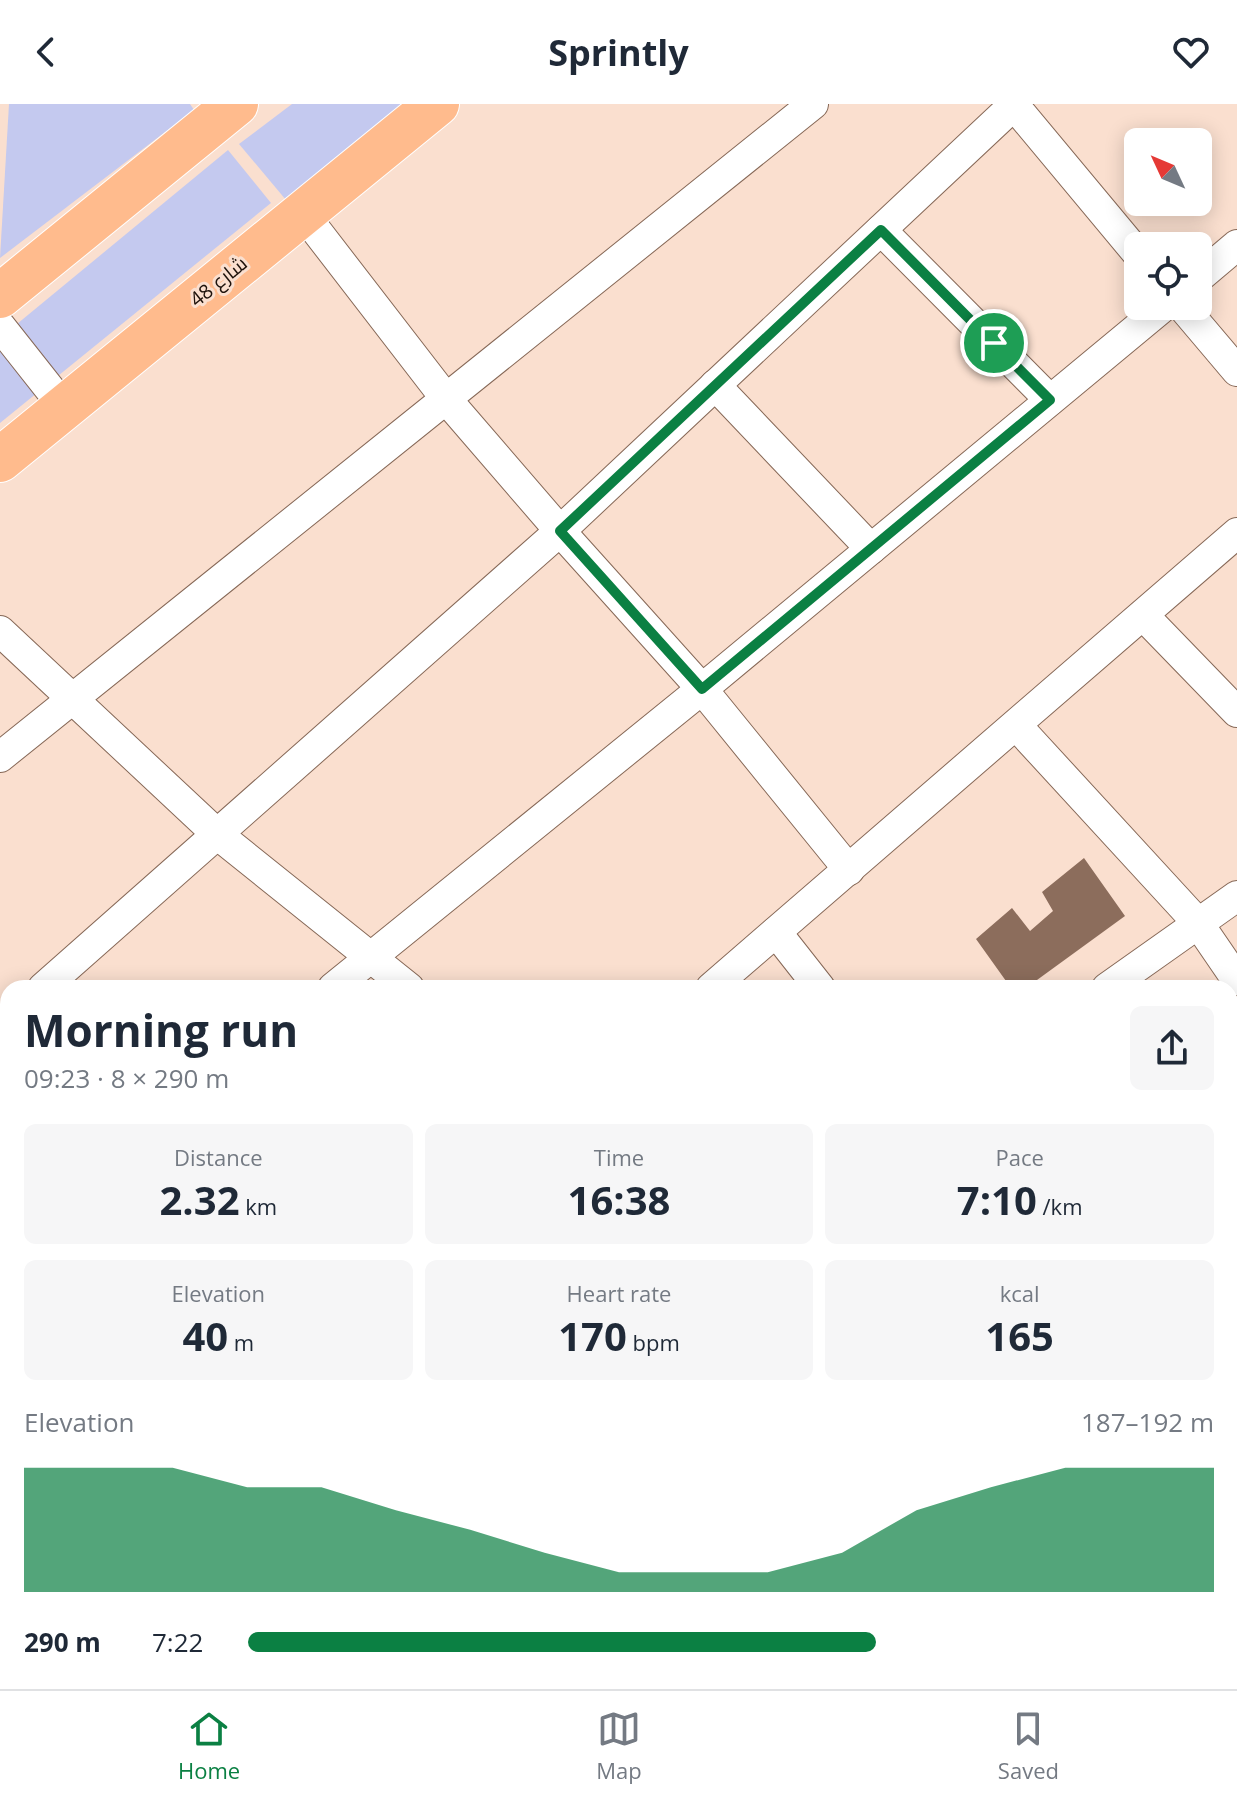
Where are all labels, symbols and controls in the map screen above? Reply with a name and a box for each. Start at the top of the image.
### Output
text: Sprintly [548,28,689,77]
icon: back [24,30,68,74]
icon: heart [1169,30,1213,74]
north arrow [1124,128,1212,216]
map controls [1124,128,1212,320]
button: locate [1124,232,1212,320]
street label: 48 شارع [184,249,253,313]
pin [960,309,1028,377]
icon: arrive [972,321,1016,365]
text: Morning run [24,1000,298,1060]
button: share [1130,1006,1214,1090]
text: 09:23 · 8 × 290 m [24,1060,229,1096]
text: Distance [174,1142,263,1172]
text: Time [594,1142,644,1172]
text: Pace [995,1142,1044,1172]
text: 2.32 [159,1172,240,1227]
text: 16:38 [568,1172,670,1227]
text: 7:10 [957,1172,1037,1227]
text: km [240,1191,277,1221]
text: /km [1037,1191,1083,1221]
text: Elevation [172,1278,265,1308]
text: Heart rate [567,1278,671,1308]
text: kcal [1000,1278,1040,1308]
text: 40 [182,1308,228,1363]
text: 170 [558,1308,627,1363]
text: 165 [985,1308,1054,1363]
text: m [228,1327,254,1357]
text: bpm [627,1327,680,1357]
text: Elevation [24,1404,134,1440]
text: 187–192 m [1081,1404,1214,1440]
text: 290 m [24,1624,101,1660]
text: 7:22 [152,1624,203,1660]
tab: Home [178,1707,240,1785]
tab: Map [596,1707,642,1785]
tab: Saved [998,1707,1059,1785]

